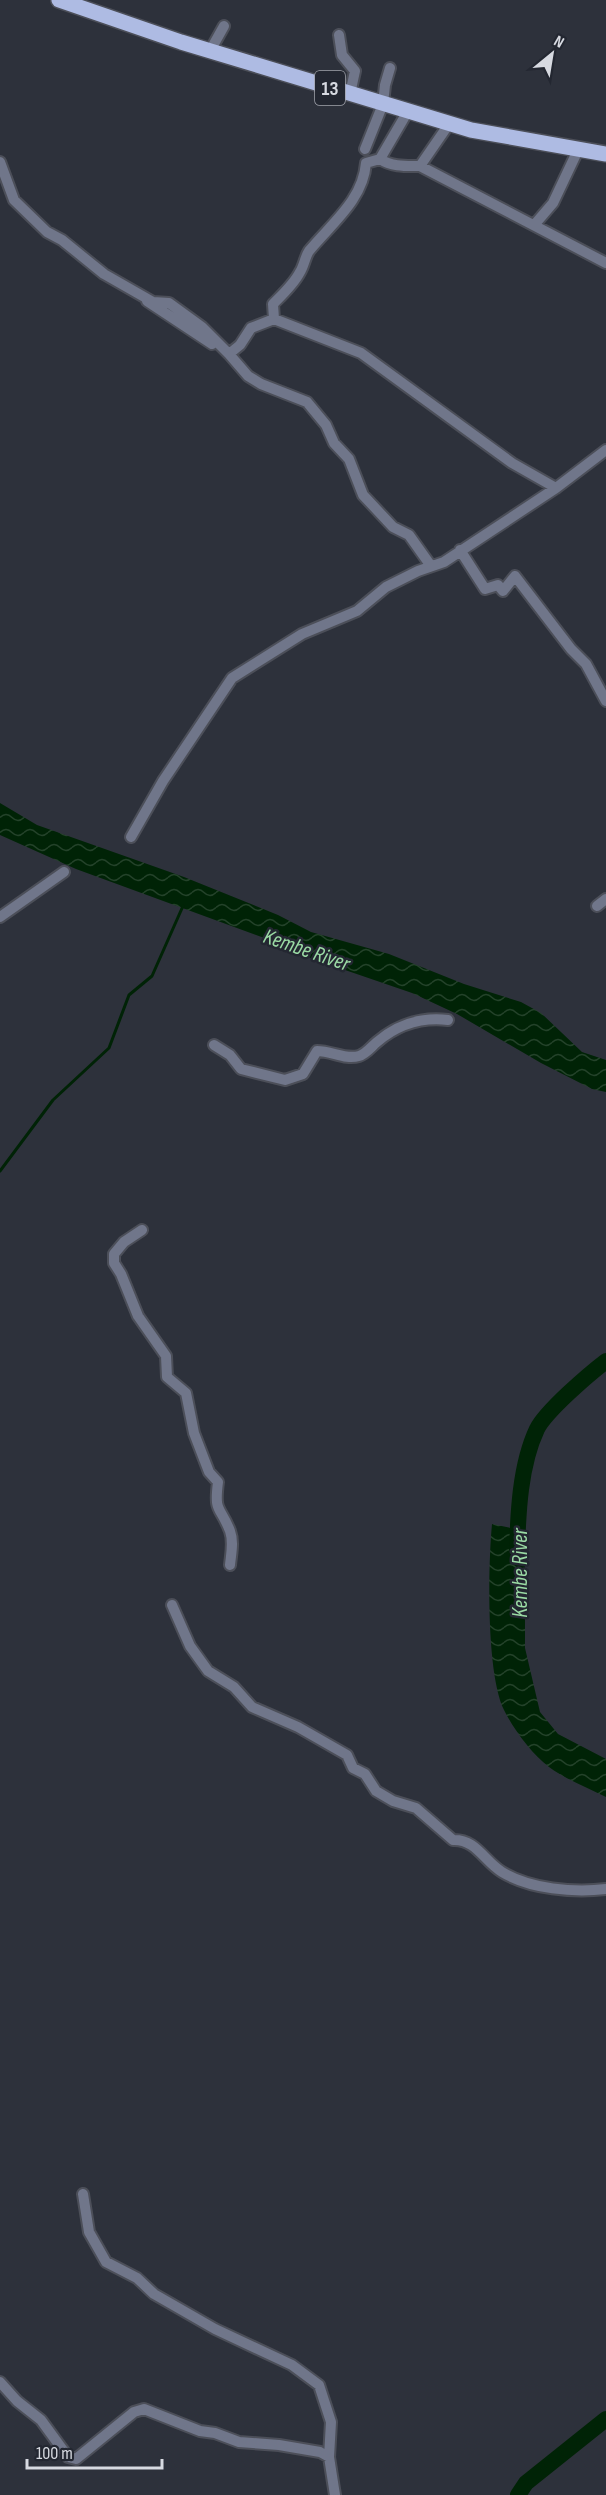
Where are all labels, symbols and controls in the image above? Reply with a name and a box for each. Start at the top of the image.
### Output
north arrow [522,24,582,84]
text: N [550,32,567,53]
road number: 13 [315,71,345,105]
water label: Kembe River [260,923,354,978]
water label: Kembe River [507,1527,534,1618]
scale bar [27,2432,162,2470]
text: 100 m [36,2443,73,2464]

